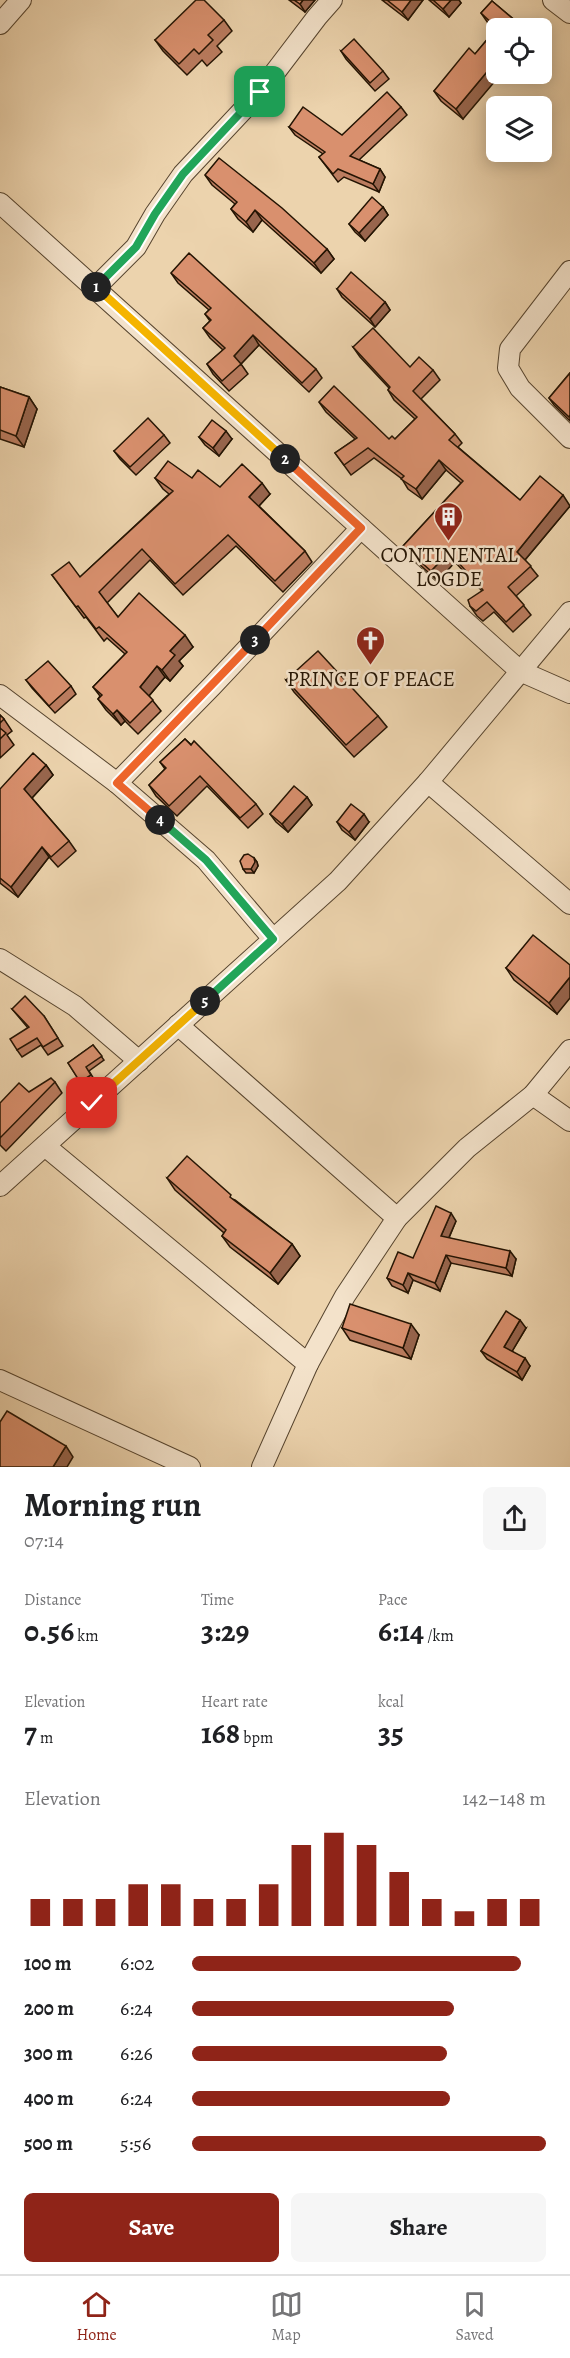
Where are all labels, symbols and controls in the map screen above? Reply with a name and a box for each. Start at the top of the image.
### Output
map controls [486,18,552,162]
button: locate [486,18,552,84]
pin [234,66,285,117]
icon: arrive [243,75,276,108]
button: layers [486,96,552,162]
pin: 1 [81,272,111,302]
text: 1 [93,276,99,298]
pin: 2 [270,444,300,474]
text: 2 [281,448,289,470]
building icon: CONTINENTAL LOGDE [433,500,465,542]
place label: CONTINENTAL LOGDE [380,541,518,593]
church icon: PRINCE OF PEACE [355,624,387,666]
pin: 3 [240,625,270,655]
text: 3 [252,629,258,651]
place label: PRINCE OF PEACE [287,665,455,693]
pin: 4 [145,805,175,835]
text: 4 [156,809,164,831]
pin: 5 [190,986,220,1016]
text: 5 [202,990,208,1012]
pin [66,1077,117,1128]
icon: check [75,1086,108,1119]
text: Morning run [24,1482,201,1527]
button: share [483,1487,546,1550]
text: 07:14 [24,1527,64,1554]
text: Distance [24,1589,81,1611]
text: Time [201,1589,234,1611]
text: Pace [378,1589,408,1611]
text: 0.56 [24,1611,74,1651]
text: 3:29 [201,1611,249,1651]
text: 6:14 [378,1611,424,1651]
text: km [74,1625,99,1647]
text: /km [424,1625,454,1647]
text: Elevation [24,1691,85,1713]
text: Heart rate [201,1691,268,1713]
text: kcal [378,1691,404,1713]
text: 7 [24,1713,37,1753]
text: 168 [201,1713,240,1753]
text: 35 [378,1713,404,1753]
text: m [37,1727,53,1749]
text: bpm [240,1727,273,1749]
text: Elevation [24,1785,101,1812]
text: 142–148 m [462,1785,546,1812]
text: 100 m [24,1950,72,1977]
text: 6:02 [120,1950,154,1977]
text: 200 m [24,1995,74,2022]
text: 6:24 [120,1995,153,2022]
text: 300 m [24,2040,73,2067]
text: 6:26 [120,2040,153,2067]
text: 400 m [24,2085,74,2112]
text: 6:24 [120,2085,153,2112]
text: 500 m [24,2130,73,2157]
text: 5:56 [120,2130,151,2157]
button: Save [24,2193,279,2262]
button: Share [291,2193,546,2262]
tab: Home [76,2288,117,2346]
tab: Map [270,2288,303,2346]
tab: Saved [456,2288,494,2346]

